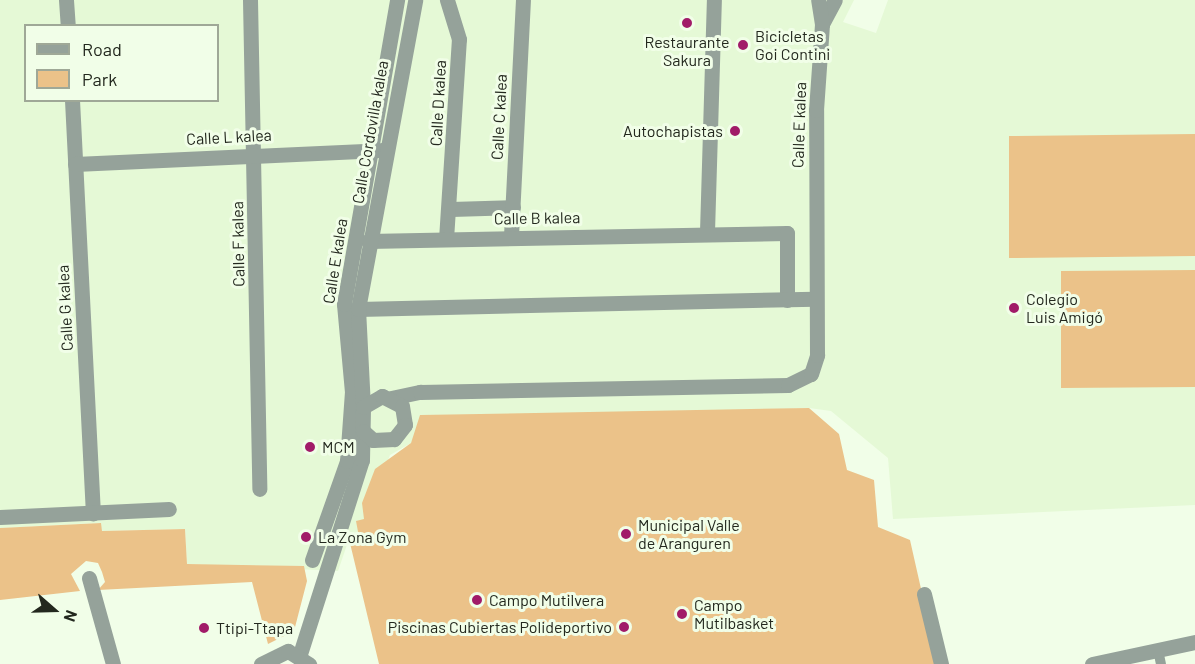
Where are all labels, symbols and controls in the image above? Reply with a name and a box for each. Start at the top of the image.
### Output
marker: Restaurante Sakura [680,16,694,30]
legend [24,24,219,102]
place label: Bicicletas Goi Contini [755,26,830,64]
place label: Restaurante Sakura [644,32,730,70]
text: Road [82,38,122,60]
marker: Bicicletas Goi Contini [736,38,750,52]
street label: Calle Cordovilla kalea [348,59,392,205]
street label: Calle D kalea [426,59,450,147]
text: Park [82,68,117,90]
street label: Calle C kalea [487,73,511,161]
street label: Calle E kalea [788,82,810,168]
place label: Autochapistas [623,121,723,141]
marker: Autochapistas [728,124,742,138]
street label: Calle L kalea [186,125,272,149]
street label: Calle F kalea [228,201,248,287]
street label: Calle B kalea [494,208,580,228]
street label: Calle E kalea [319,217,351,305]
street label: Calle G kalea [53,264,77,352]
place label: Colegio Luis Amigó [1026,289,1103,327]
marker: Colegio Luis Amigó [1007,301,1021,315]
place label: MCM [322,437,355,457]
marker: MCM [303,440,317,454]
place label: Municipal Valle de Aranguren [638,515,740,553]
place label: La Zona Gym [318,527,406,547]
marker: Municipal Valle de Aranguren [619,527,633,541]
marker: La Zona Gym [299,530,313,544]
north arrow [24,580,84,640]
place label: Campo Mutilvera [489,590,604,610]
marker: Campo Mutilvera [470,593,484,607]
place label: Campo Mutilbasket [694,595,774,633]
marker: Campo Mutilbasket [675,607,689,621]
text: N [61,608,82,625]
place label: Piscinas Cubiertas Polideportivo [388,617,612,637]
place label: Ttipi-Ttapa [216,618,293,638]
marker: Piscinas Cubiertas Polideportivo [617,620,631,634]
marker: Ttipi-Ttapa [197,621,211,635]

